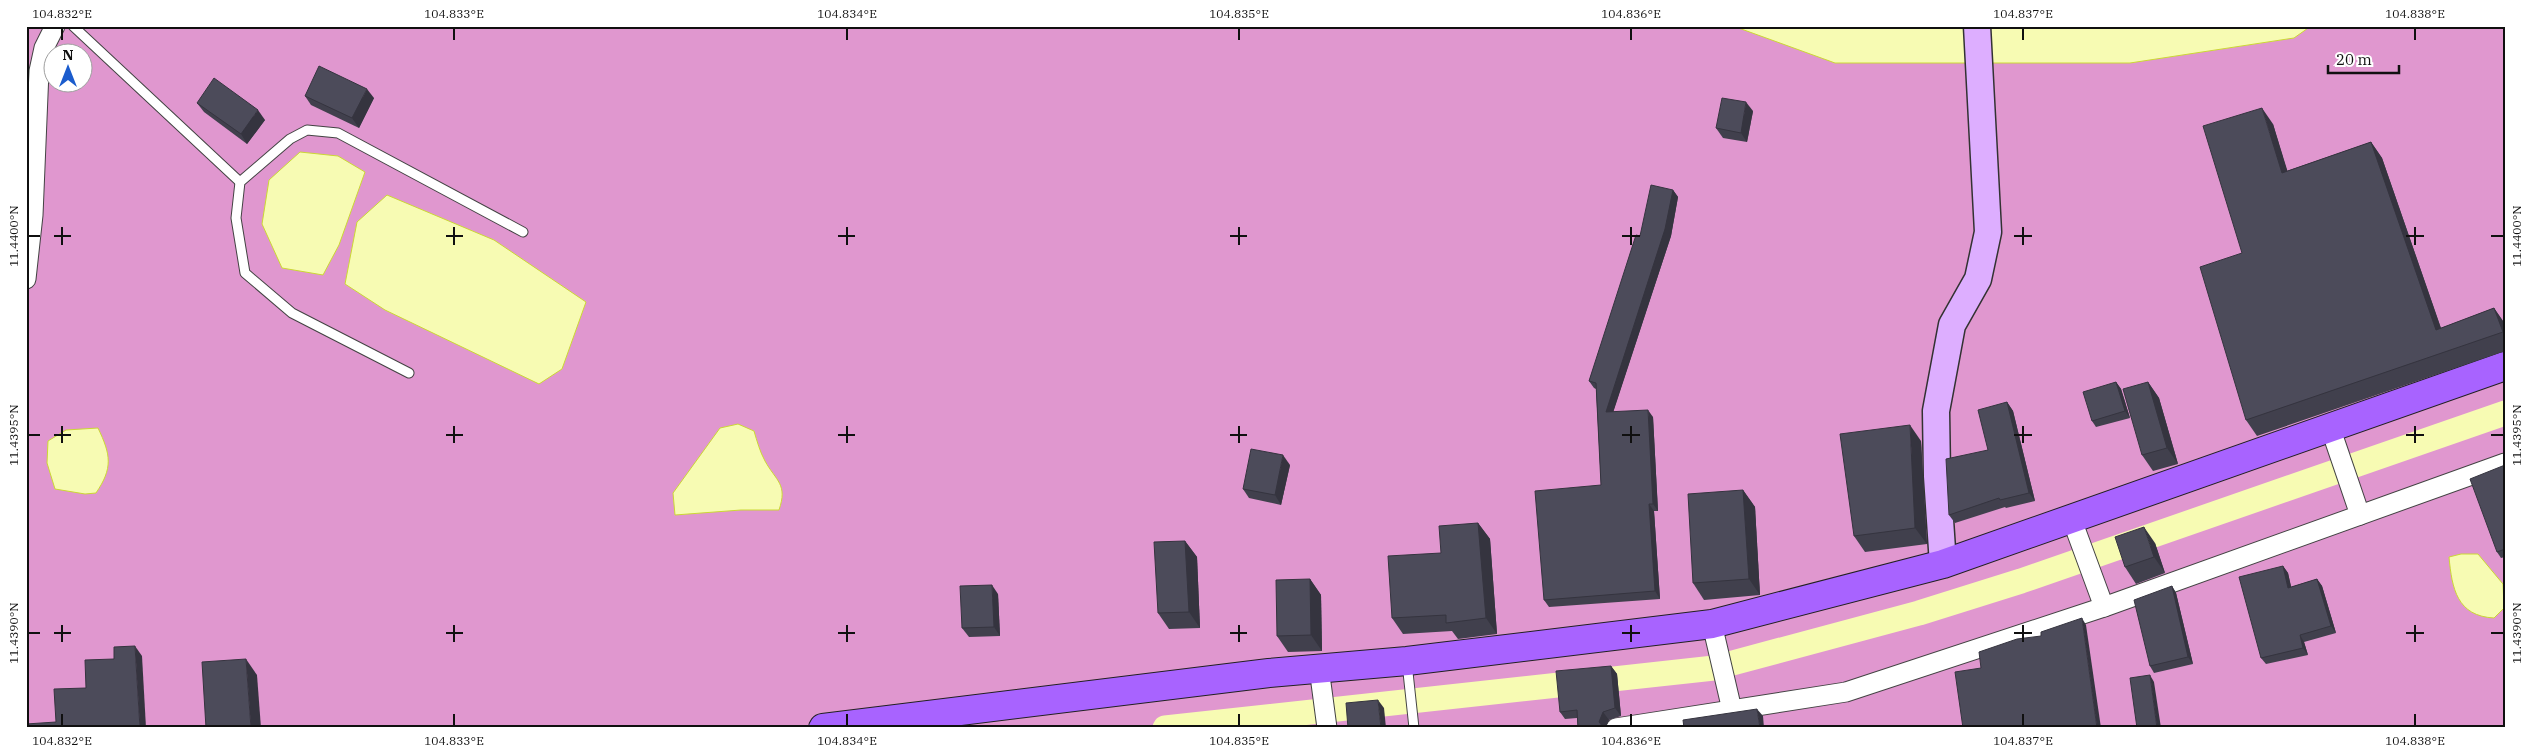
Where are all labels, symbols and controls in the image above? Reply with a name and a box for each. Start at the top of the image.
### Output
text: 104.832°E [32,6,92,21]
text: 104.833°E [424,6,484,21]
text: 104.834°E [817,6,877,21]
text: 104.835°E [1209,6,1269,21]
text: 104.836°E [1601,6,1661,21]
text: 104.837°E [1993,6,2053,21]
text: 104.838°E [2385,6,2445,21]
north arrow [42,42,92,92]
scale bar [2328,42,2400,74]
text: N [62,46,74,64]
text: 20 m [2336,50,2372,69]
text: 11.4400°N [6,205,21,267]
text: 11.4400°N [2509,205,2524,267]
text: 11.4395°N [6,404,21,466]
text: 11.4395°N [2509,404,2524,466]
text: 11.4390°N [6,602,21,664]
text: 11.4390°N [2509,602,2524,664]
text: 104.832°E [32,733,92,748]
text: 104.833°E [424,733,484,748]
text: 104.834°E [817,733,877,748]
text: 104.835°E [1209,733,1269,748]
text: 104.836°E [1601,733,1661,748]
text: 104.837°E [1993,733,2053,748]
text: 104.838°E [2385,733,2445,748]

